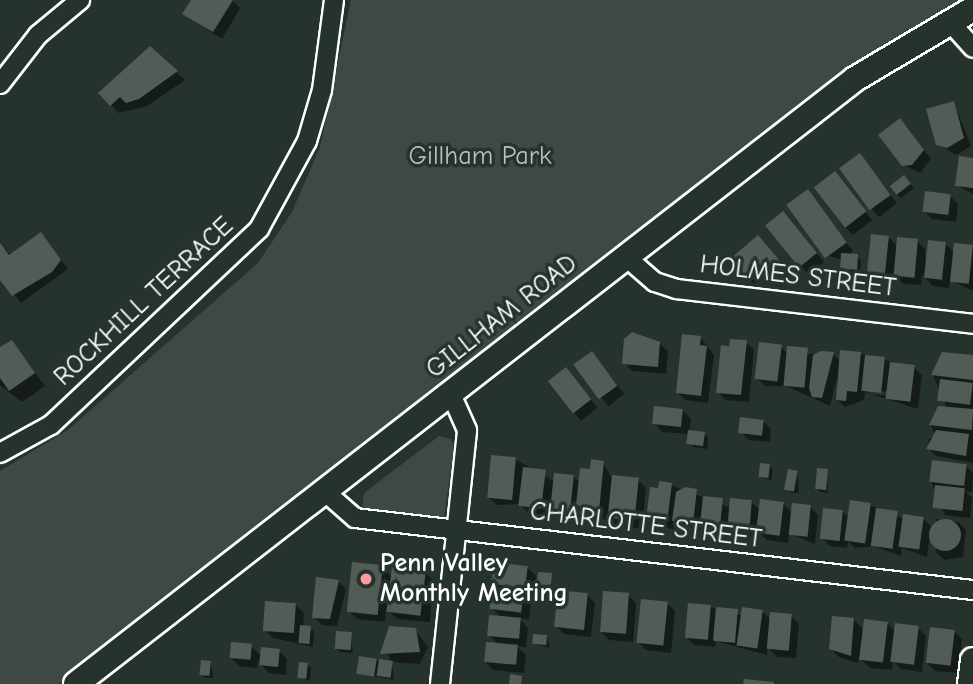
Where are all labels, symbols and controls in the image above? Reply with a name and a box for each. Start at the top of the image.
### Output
park label: Gillham Park [408,141,552,173]
street label: ROCKHILL TERRACE [48,211,240,393]
street label: GILLHAM ROAD [420,248,584,386]
street label: HOLMES STREET [698,249,898,305]
street label: CHARLOTTE STREET [528,496,764,556]
place label: Penn Valley Monthly Meeting [380,548,568,610]
marker: Penn Valley Monthly Meeting [358,571,374,587]

